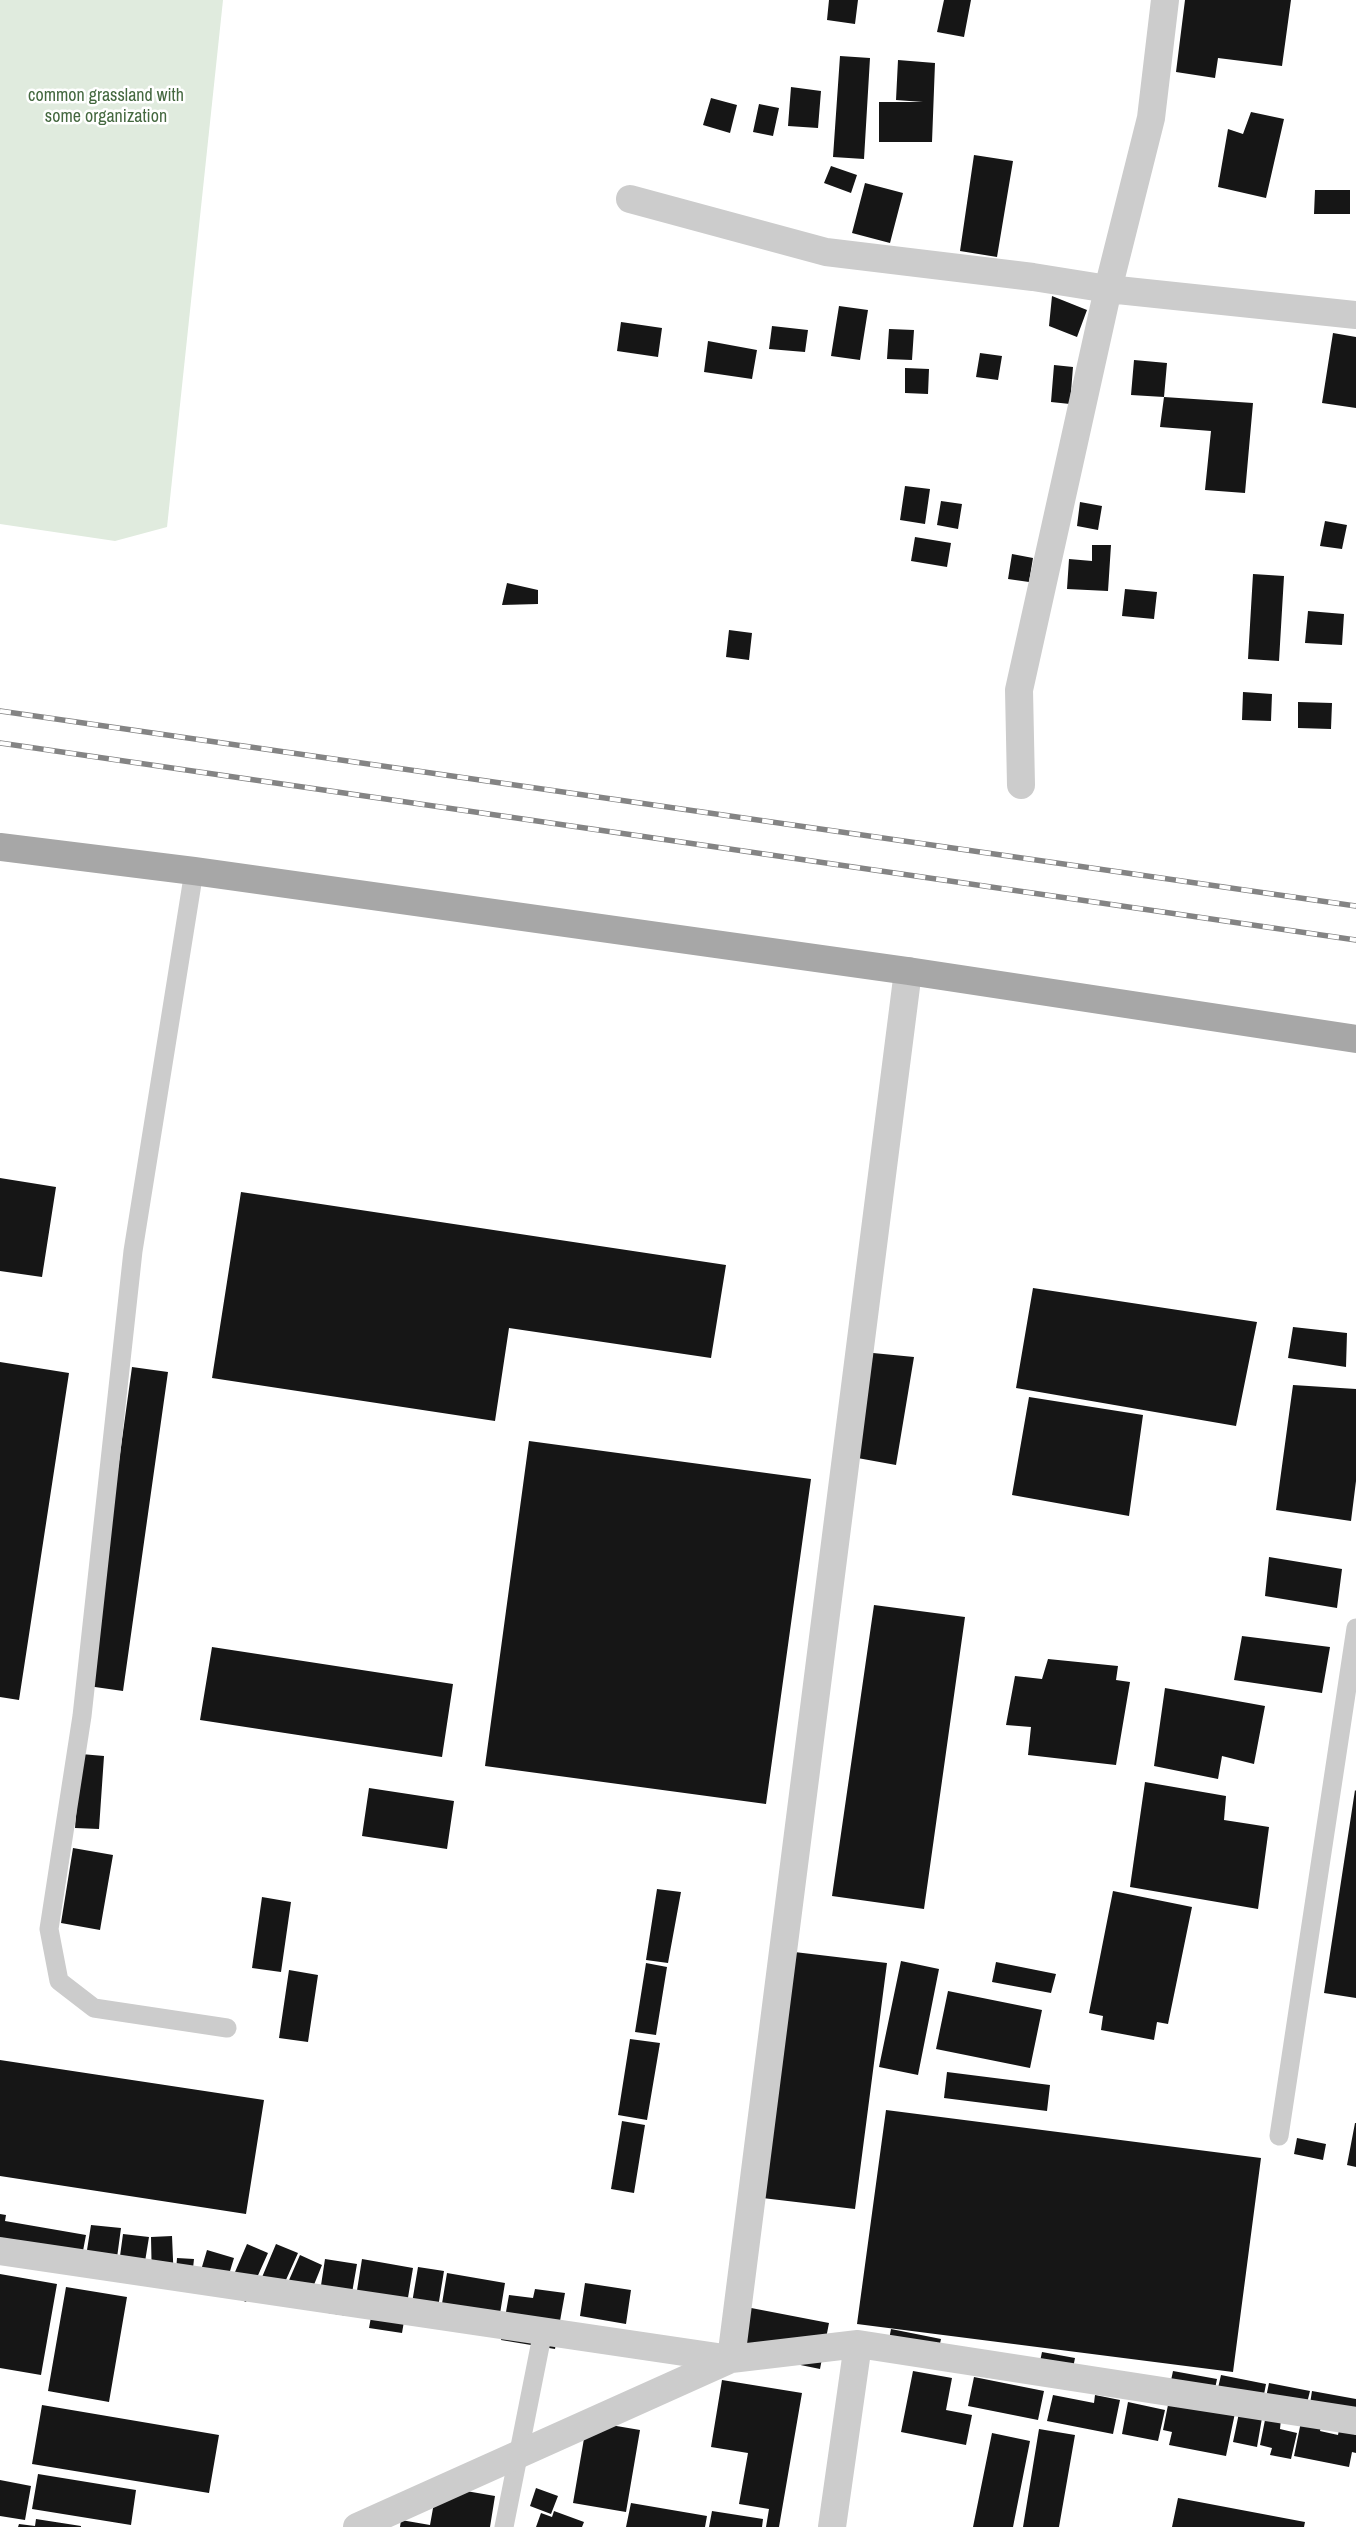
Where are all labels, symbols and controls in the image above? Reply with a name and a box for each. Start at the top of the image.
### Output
park label: common grassland with some organization [28,85,184,128]

